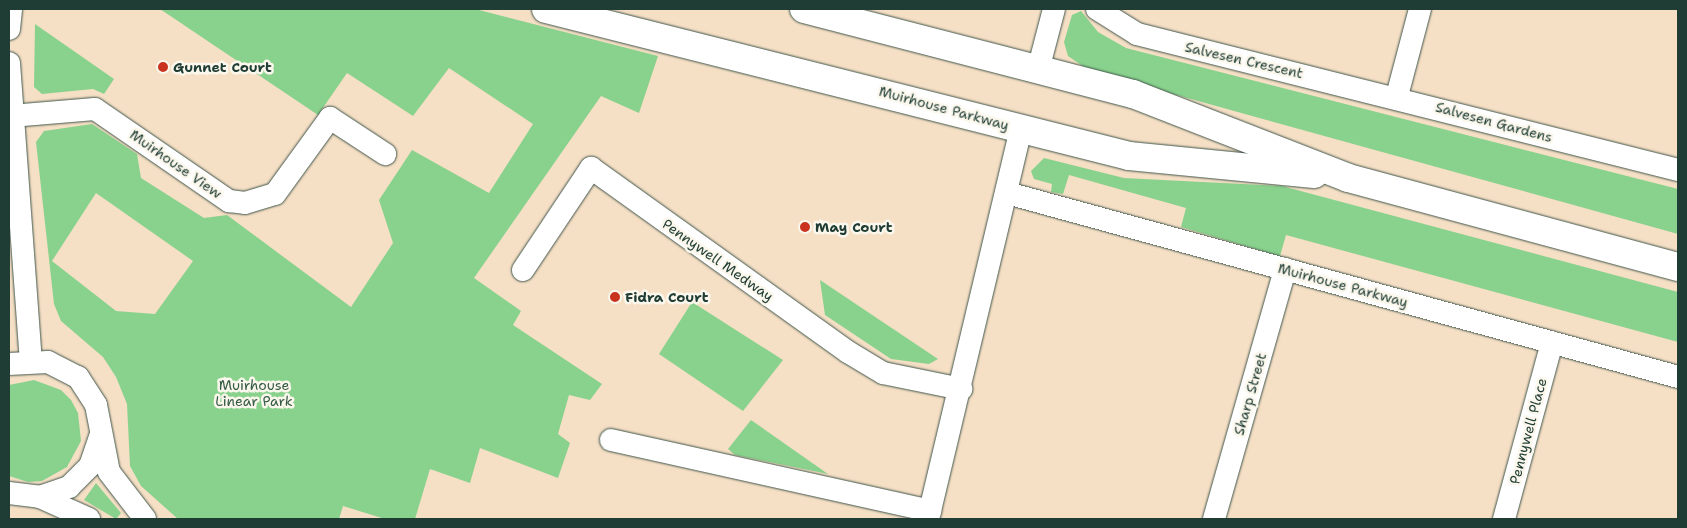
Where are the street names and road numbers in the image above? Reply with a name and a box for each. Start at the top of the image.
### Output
street label: Salvesen Crescent [1183,38,1305,82]
street label: Muirhouse Parkway [877,83,1011,133]
street label: Salvesen Gardens [1434,98,1554,146]
street label: Muirhouse View [127,126,225,202]
street label: Pennywell Medway [659,215,777,305]
street label: Muirhouse Parkway [1276,260,1410,310]
street label: Sharp Street [1230,351,1270,437]
street label: Pennywell Place [1506,376,1550,486]

